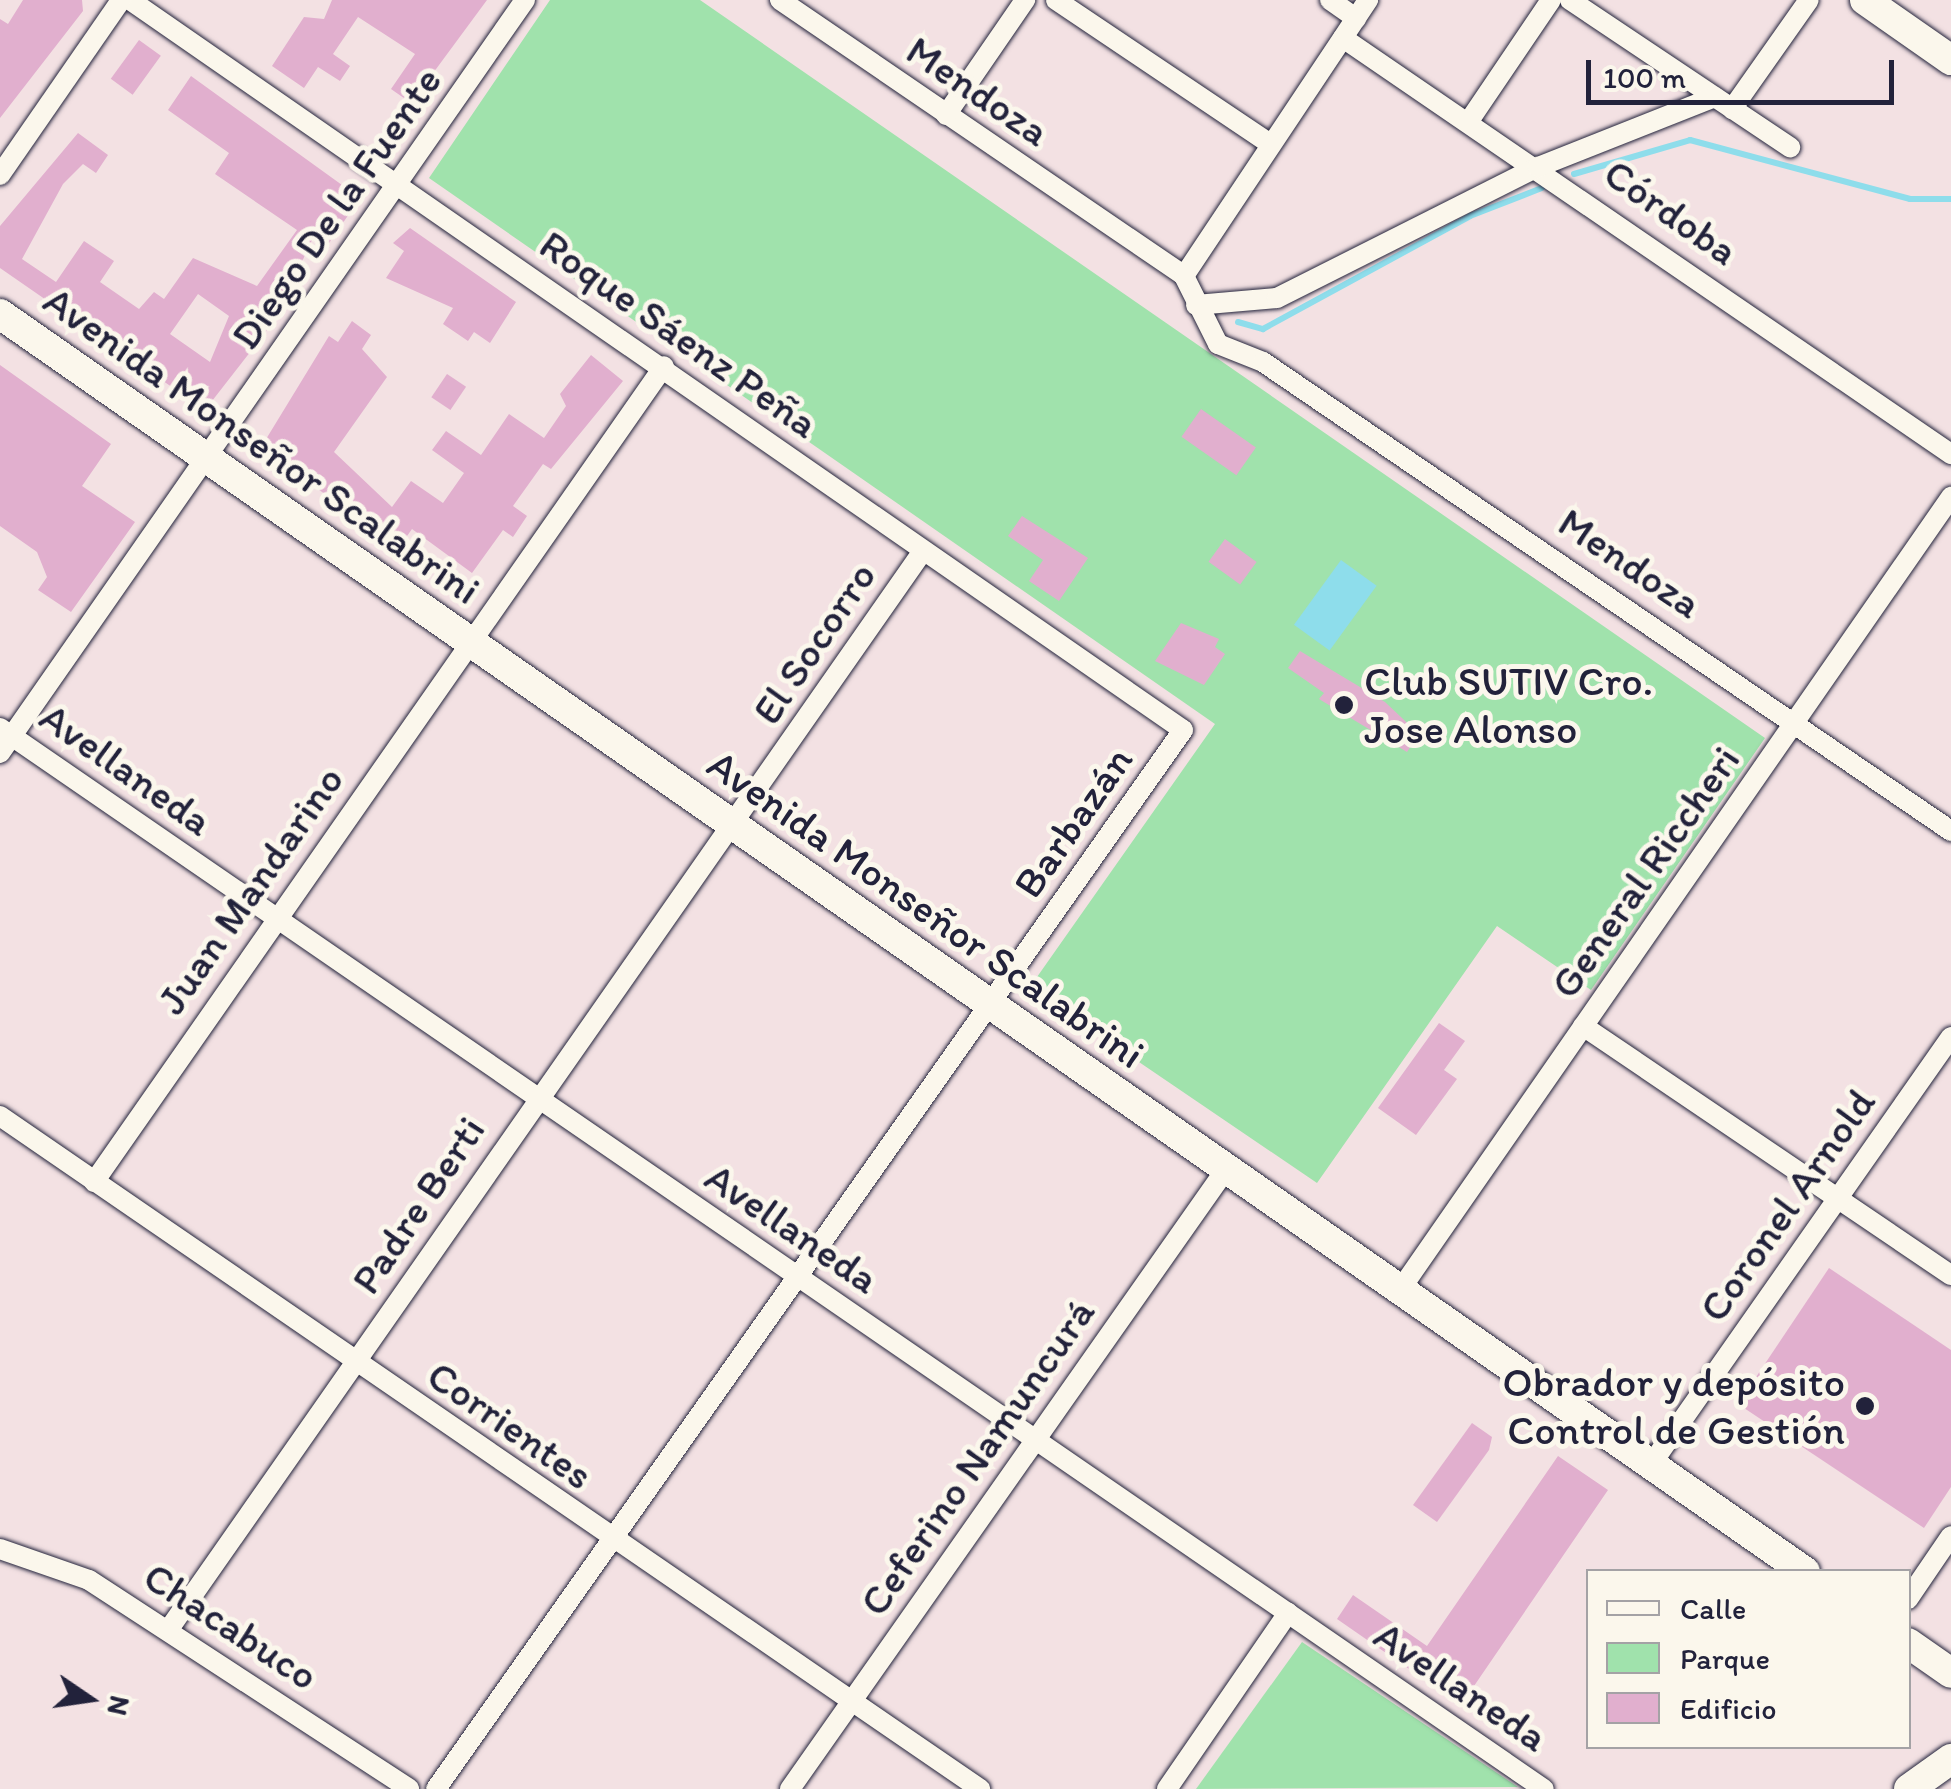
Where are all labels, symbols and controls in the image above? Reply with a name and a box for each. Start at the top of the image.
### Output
street label: Mendoza [897,25,1059,157]
scale bar [1591,40,1898,102]
street label: Diego De la Fuente [219,56,453,360]
text: 100 m [1603,59,1686,96]
street label: Córdoba [1594,148,1748,276]
street label: Roque Sáenz Peña [531,220,827,448]
street label: Avenida Monseñor Scalabrini [34,275,490,615]
street label: Mendoza [1549,497,1711,629]
street label: El Socorro [742,552,886,734]
place label: Club SUTIV Cro. Jose Alonso [1364,656,1653,754]
street label: Avellaneda [30,691,222,847]
marker: Club SUTIV Cro. Jose Alonso [1333,694,1355,716]
street label: General Riccheri [1539,736,1751,1008]
street label: Barbazán [1003,737,1143,907]
street label: Avenida Monseñor Scalabrini [698,739,1154,1079]
street label: Juan Mandarino [146,756,354,1024]
street label: Coronel Arnold [1688,1079,1886,1331]
street label: Padre Berti [340,1107,496,1303]
street label: Avellaneda [696,1152,888,1304]
street label: Ceferino Namuncurá [848,1288,1106,1626]
street label: Corrientes [418,1350,602,1500]
place label: Obrador y depósito Control de Gestión [1504,1357,1845,1455]
marker: Obrador y depósito Control de Gestión [1854,1395,1876,1417]
street label: Chacabuco [134,1551,328,1701]
legend [1586,1569,1911,1749]
text: Calle [1680,1590,1746,1627]
street label: Avellaneda [1365,1610,1557,1762]
text: Parque [1680,1640,1770,1677]
north arrow [40,1649,140,1749]
text: Edificio [1680,1690,1776,1727]
text: N [101,1693,138,1719]

